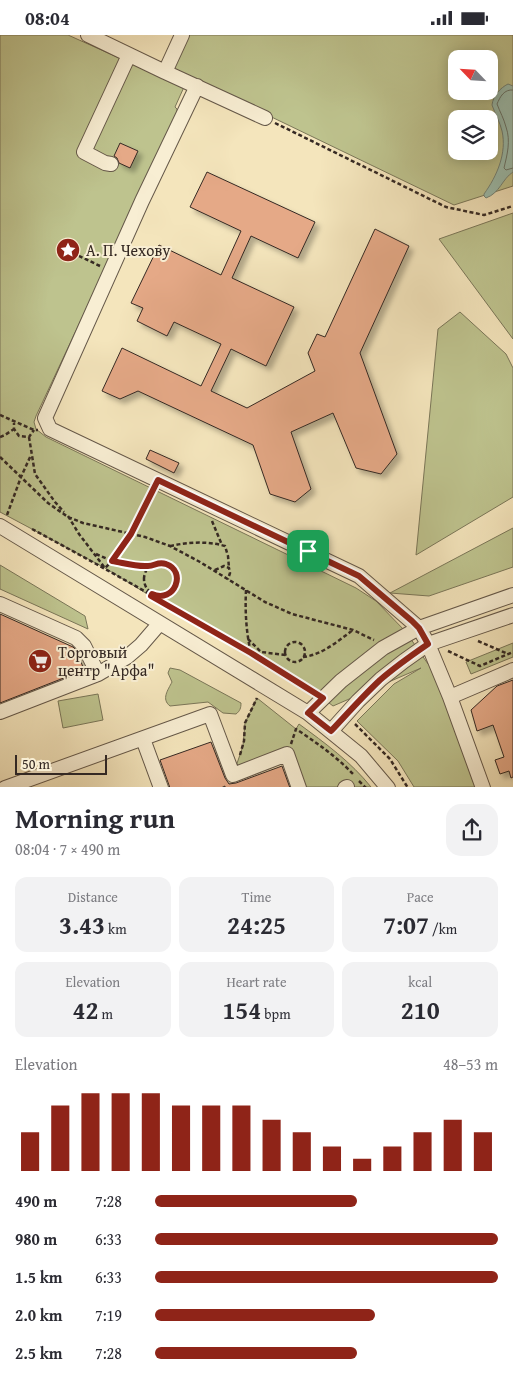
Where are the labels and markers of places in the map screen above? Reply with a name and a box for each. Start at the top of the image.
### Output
place icon: А. П. Чехову [55,237,81,263]
place label: А. П. Чехову [86,238,170,262]
pin [287,530,329,572]
place label: Торговый центр "Арфа" [58,640,155,682]
supermarket icon: Торговый центр "Арфа" [27,648,53,674]

